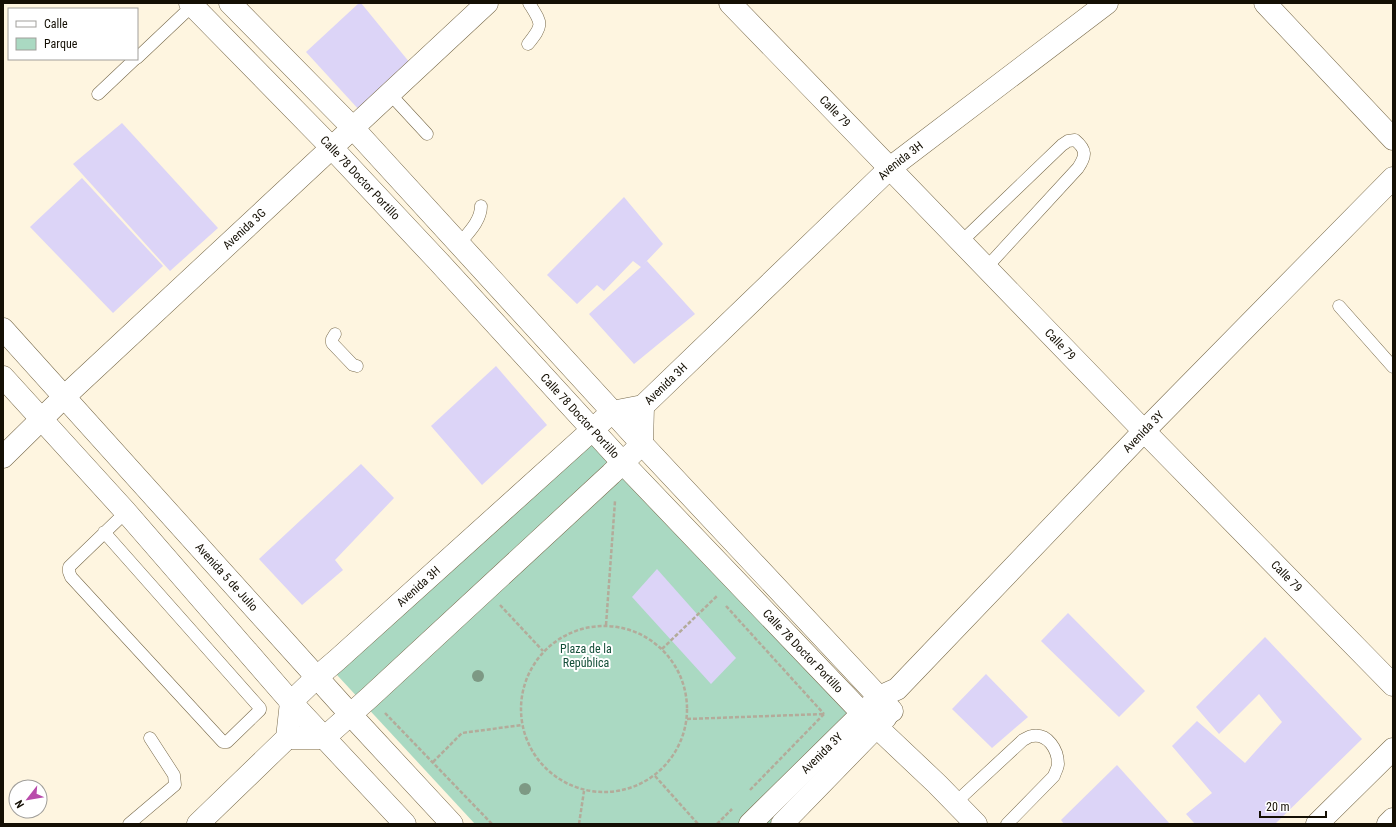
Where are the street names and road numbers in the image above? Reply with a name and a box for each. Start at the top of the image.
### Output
street label: Calle 79 [817,93,853,130]
street label: Calle 78 Doctor Portillo [317,133,403,223]
street label: Avenida 3H [875,138,926,183]
street label: Avenida 3G [220,206,269,252]
street label: Calle 79 [1042,326,1079,363]
street label: Avenida 3H [642,360,690,408]
street label: Calle 78 Doctor Portillo [538,371,622,461]
street label: Avenida 3Y [1120,407,1167,455]
street label: Avenida 5 de Julio [192,540,261,614]
street label: Calle 79 [1268,558,1305,595]
street label: Avenida 3H [394,563,443,610]
street label: Calle 78 Doctor Portillo [760,607,846,696]
street label: Avenida 3Y [798,729,846,777]

